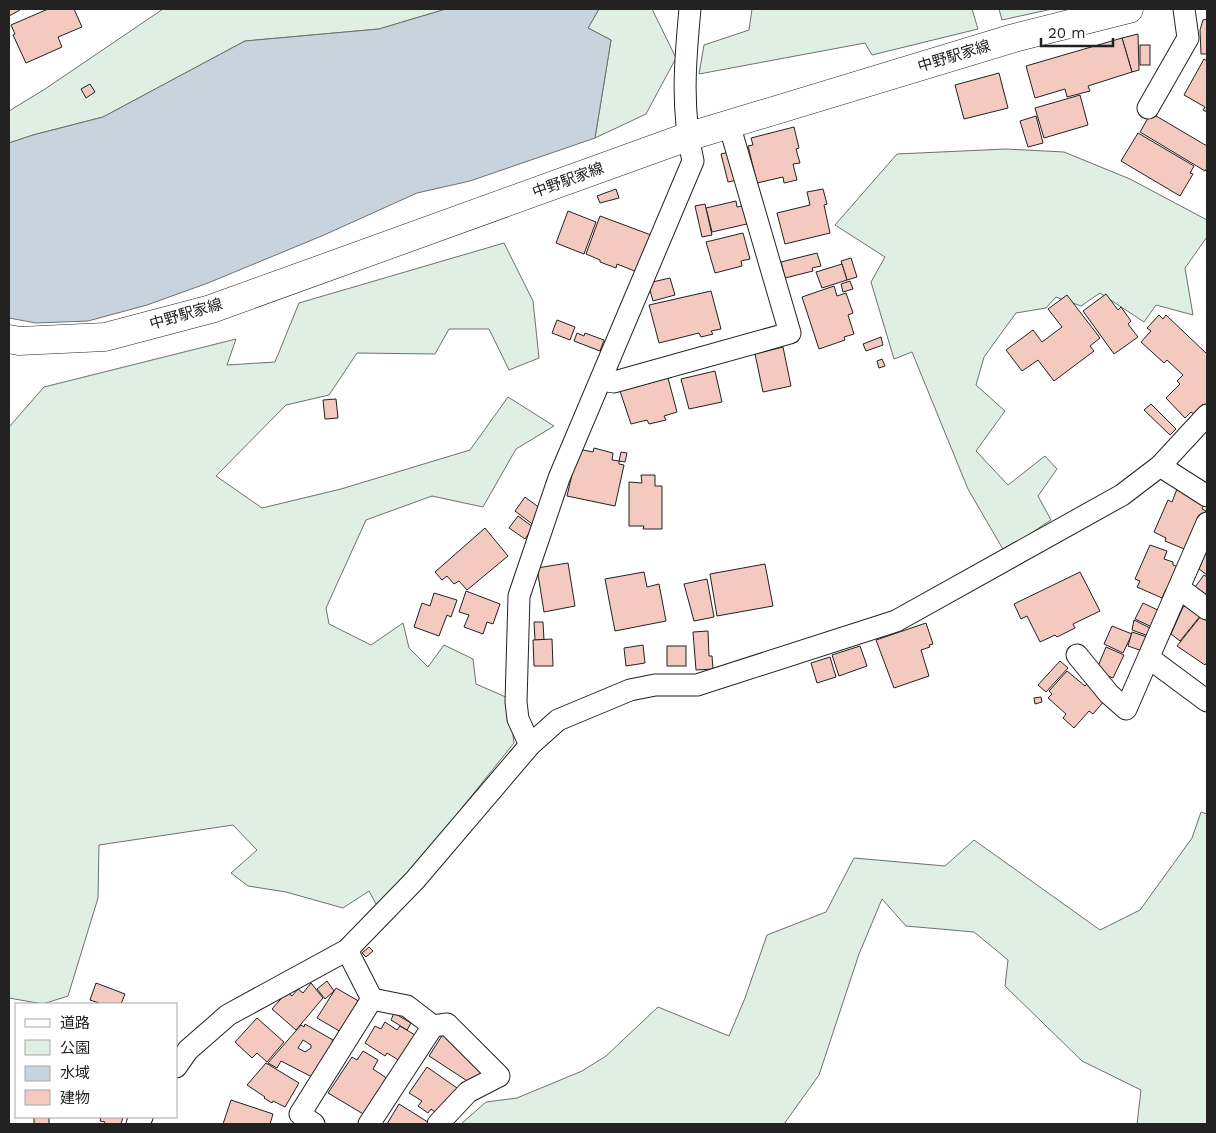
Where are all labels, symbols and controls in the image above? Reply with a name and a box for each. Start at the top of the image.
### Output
scale bar [1041,15,1114,47]
text: 20 m [1048,24,1086,42]
street label: 中野駅家線 [915,36,993,76]
street label: 中野駅家線 [530,159,606,201]
street label: 中野駅家線 [147,295,225,333]
legend [15,1003,178,1118]
text: 道路 [60,1014,90,1032]
text: 公園 [60,1039,90,1057]
text: 水域 [60,1064,90,1082]
text: 建物 [60,1089,90,1107]

